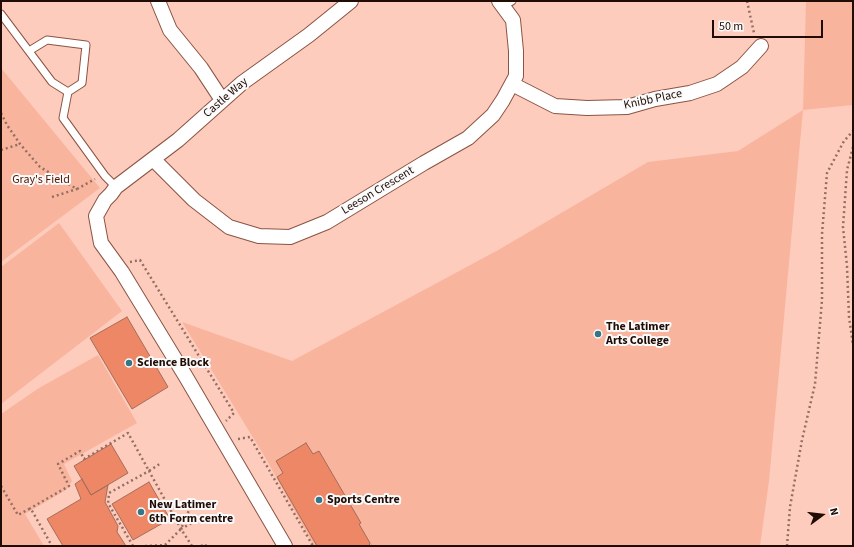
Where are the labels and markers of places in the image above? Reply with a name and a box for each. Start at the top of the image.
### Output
place label: The Latimer Arts College [606,320,670,348]
marker: The Latimer Arts College [593,329,603,339]
place label: Science Block [137,356,209,370]
marker: Science Block [124,358,134,368]
place label: Sports Centre [327,493,400,507]
marker: Sports Centre [314,495,324,505]
place label: New Latimer 6th Form centre [149,498,233,526]
marker: New Latimer 6th Form centre [136,507,146,517]

